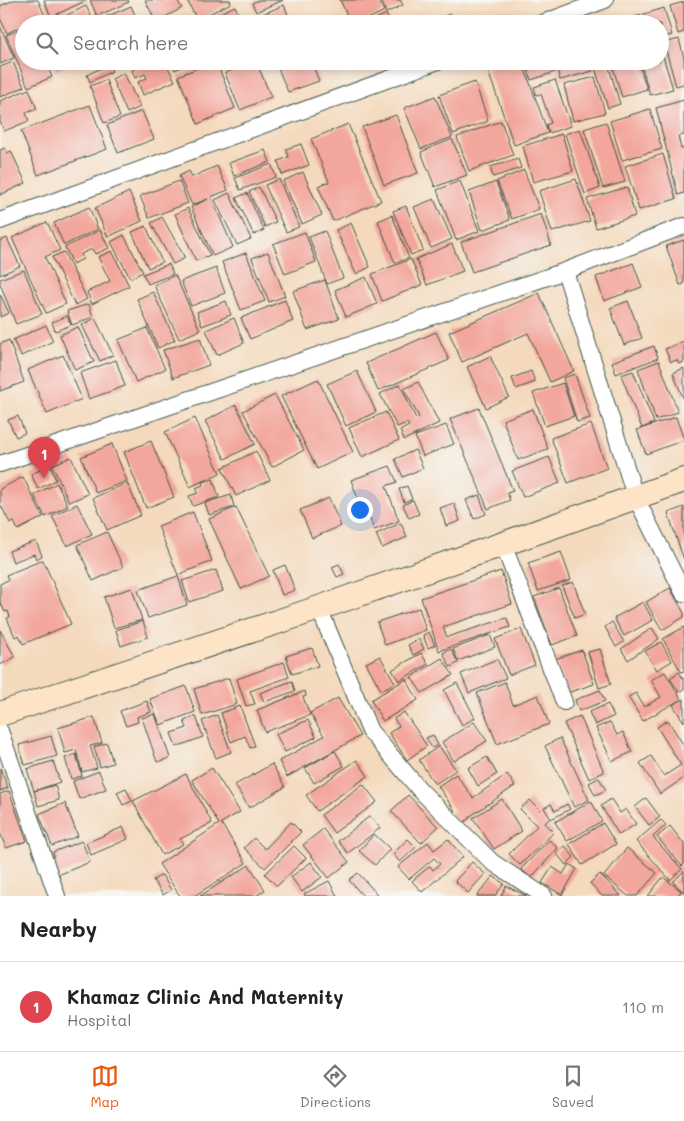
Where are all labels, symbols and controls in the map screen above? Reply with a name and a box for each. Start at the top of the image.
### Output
search box [15,15,669,70]
icon: search [33,29,61,57]
text: Search here [73,30,189,55]
pin: 1 [28,437,60,478]
your location [347,497,373,523]
text: Nearby [20,915,97,942]
text: Khamaz Clinic And Maternity [67,984,344,1009]
text: 1 [32,996,40,1017]
text: 110 m [622,996,664,1017]
text: Hospital [67,1009,131,1030]
tab: Map [90,1062,119,1111]
tab: Directions [300,1062,371,1111]
tab: Saved [552,1062,594,1111]

